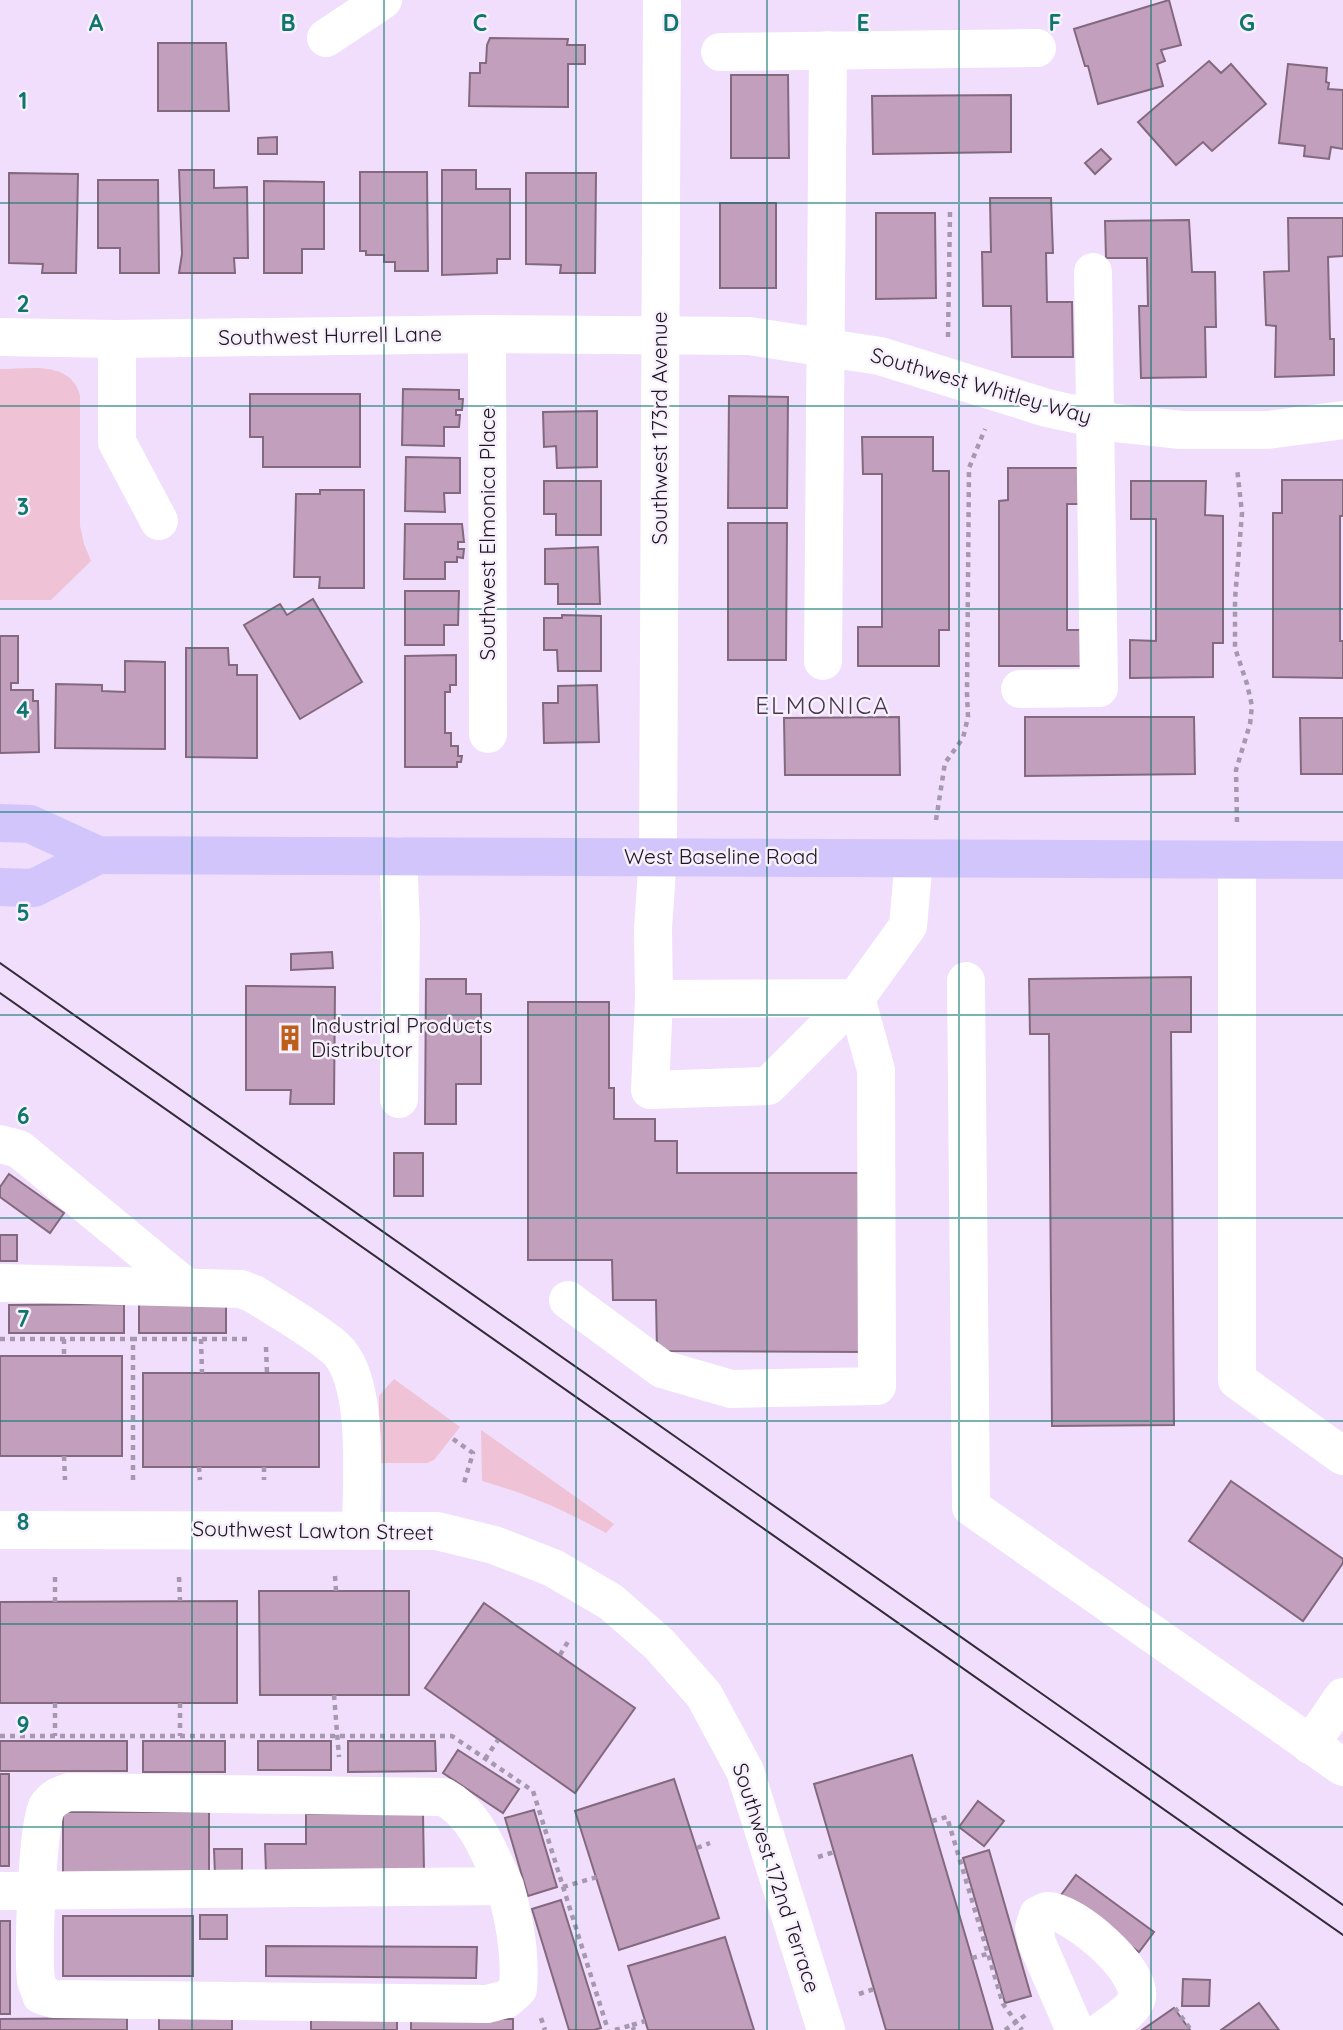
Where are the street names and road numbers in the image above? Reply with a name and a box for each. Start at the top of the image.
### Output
street label: Southwest 173rd Avenue [646,311,672,545]
street label: Southwest Hurrell Lane [218,320,442,350]
street label: Southwest Whitley Way [868,341,1095,429]
street label: Southwest Elmonica Place [474,407,500,661]
street label: West Baseline Road [624,843,818,869]
street label: Southwest Lawton Street [192,1515,434,1545]
street label: Southwest 172nd Terrace [728,1760,826,1996]

